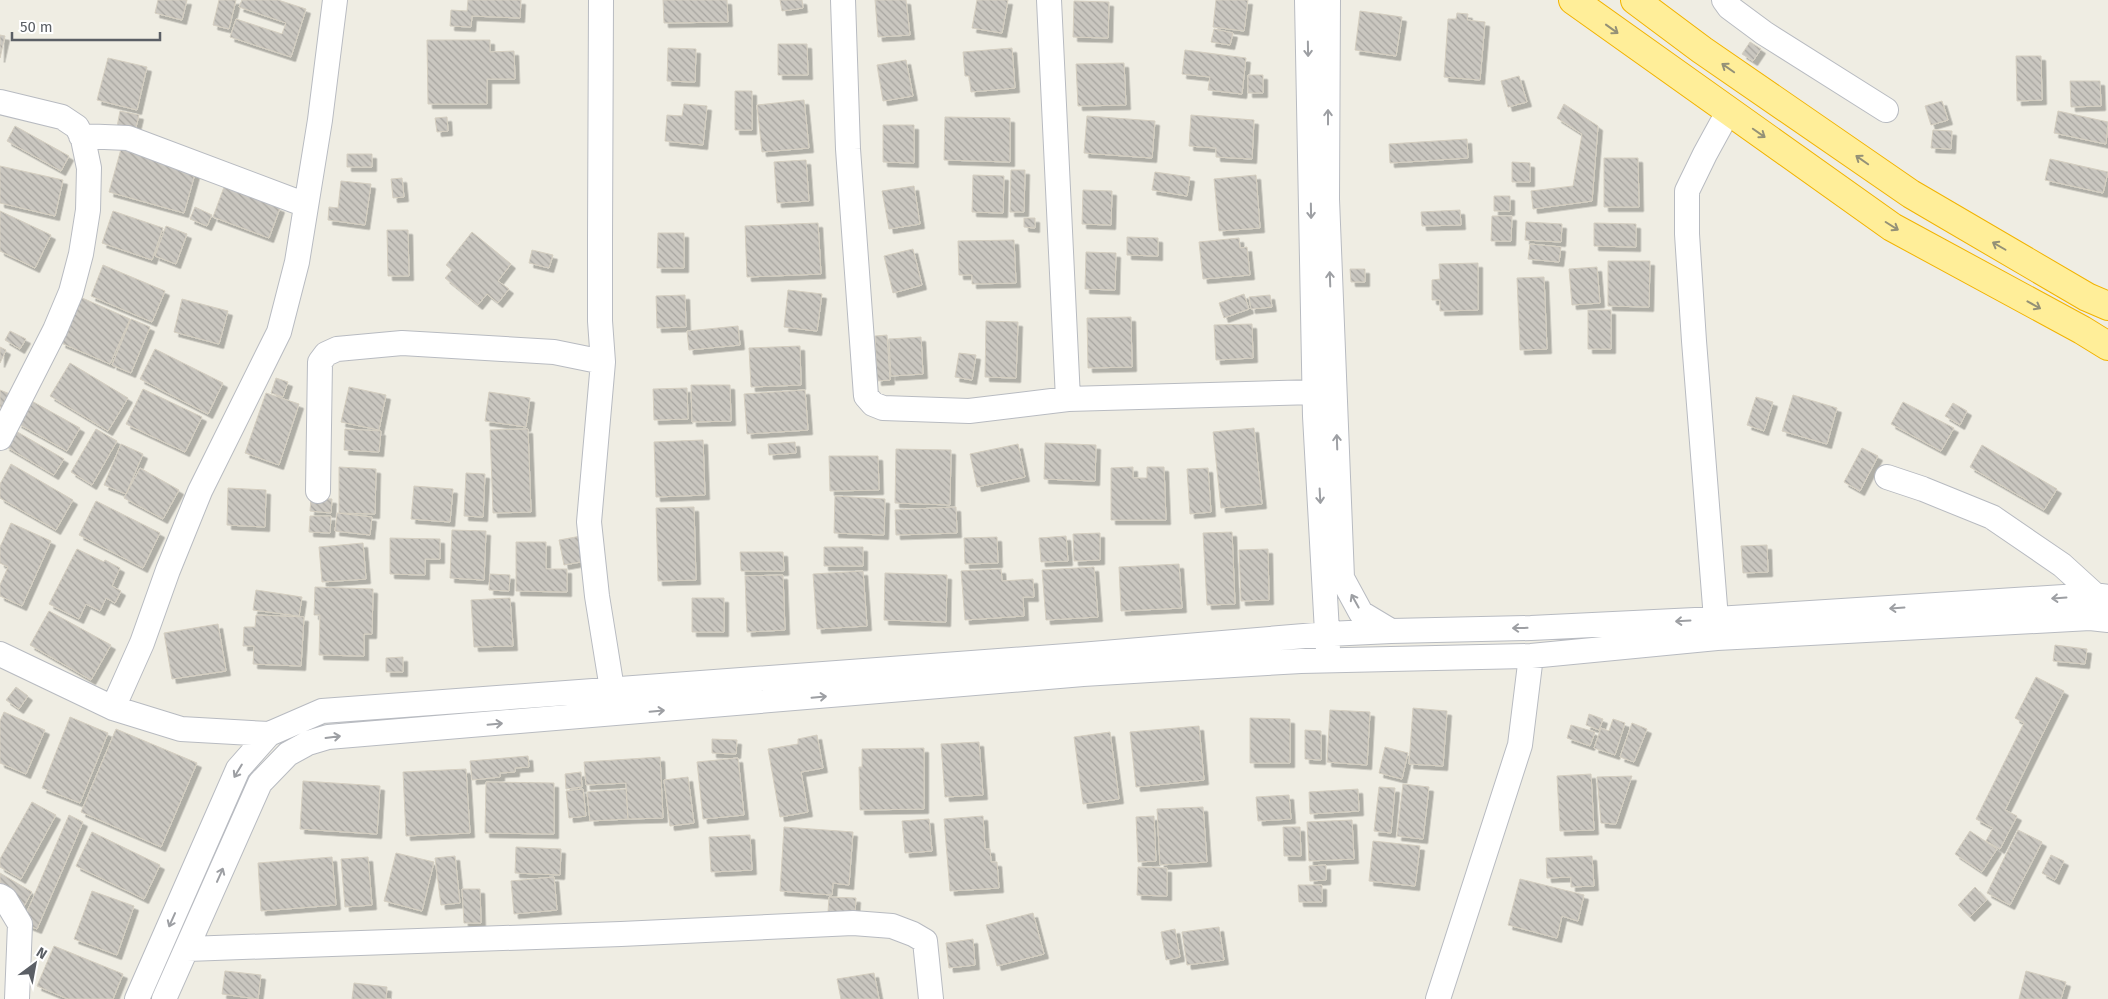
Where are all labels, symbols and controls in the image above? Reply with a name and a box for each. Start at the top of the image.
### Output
scale bar [12,10,160,42]
text: 50 m [20,18,53,36]
one-way arrow [1605,24,1619,34]
one-way arrow [1303,40,1313,56]
one-way arrow [1721,63,1735,73]
one-way arrow [1323,109,1333,126]
one-way arrow [1752,128,1766,138]
one-way arrow [1855,155,1869,165]
one-way arrow [1306,202,1316,219]
one-way arrow [1885,222,1899,232]
one-way arrow [1993,240,2007,250]
one-way arrow [1326,272,1335,288]
one-way arrow [2027,300,2042,310]
one-way arrow [1332,434,1342,450]
one-way arrow [1316,488,1325,504]
one-way arrow [2052,593,2068,602]
one-way arrow [1349,594,1359,609]
one-way arrow [1889,603,1905,612]
one-way arrow [1675,616,1691,625]
one-way arrow [1513,624,1529,633]
one-way arrow [811,692,827,702]
one-way arrow [649,706,665,716]
one-way arrow [487,719,503,729]
one-way arrow [325,732,341,742]
one-way arrow [233,764,243,779]
one-way arrow [215,868,225,883]
one-way arrow [167,912,177,927]
north arrow [10,939,60,989]
text: N [33,944,50,963]

